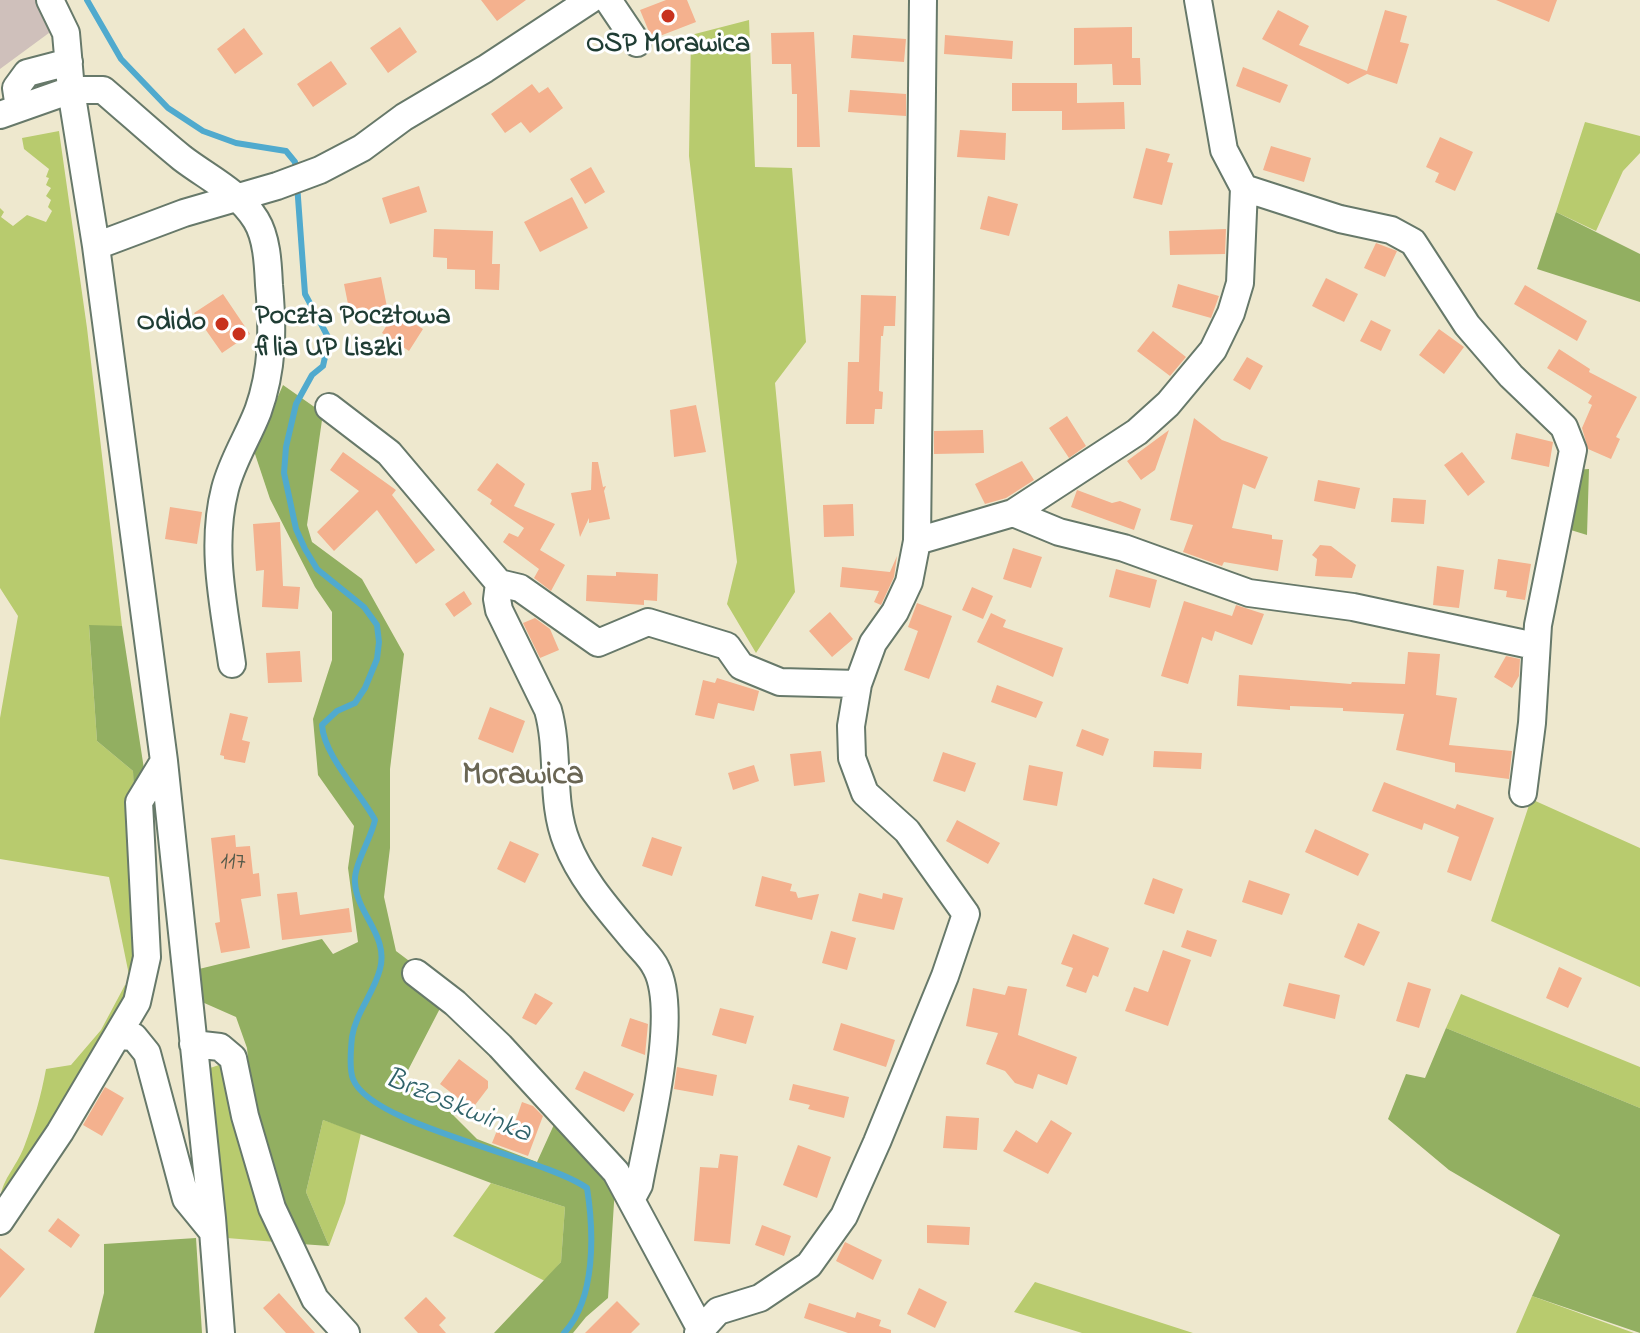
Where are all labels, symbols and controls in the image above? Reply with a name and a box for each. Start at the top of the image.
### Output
marker: OSP Morawica [659,7,677,25]
place label: OSP Morawica [586,29,750,63]
place label: Poczta Pocztowa filia UP Liszki [255,301,450,367]
place label: Odido [137,307,206,341]
marker: Odido [213,315,231,333]
marker: Poczta Pocztowa filia UP Liszki [230,325,248,343]
district label: Morawica [462,759,584,797]
house number: 117 [220,850,246,878]
water label: Brzoskwinka [378,1062,536,1154]

